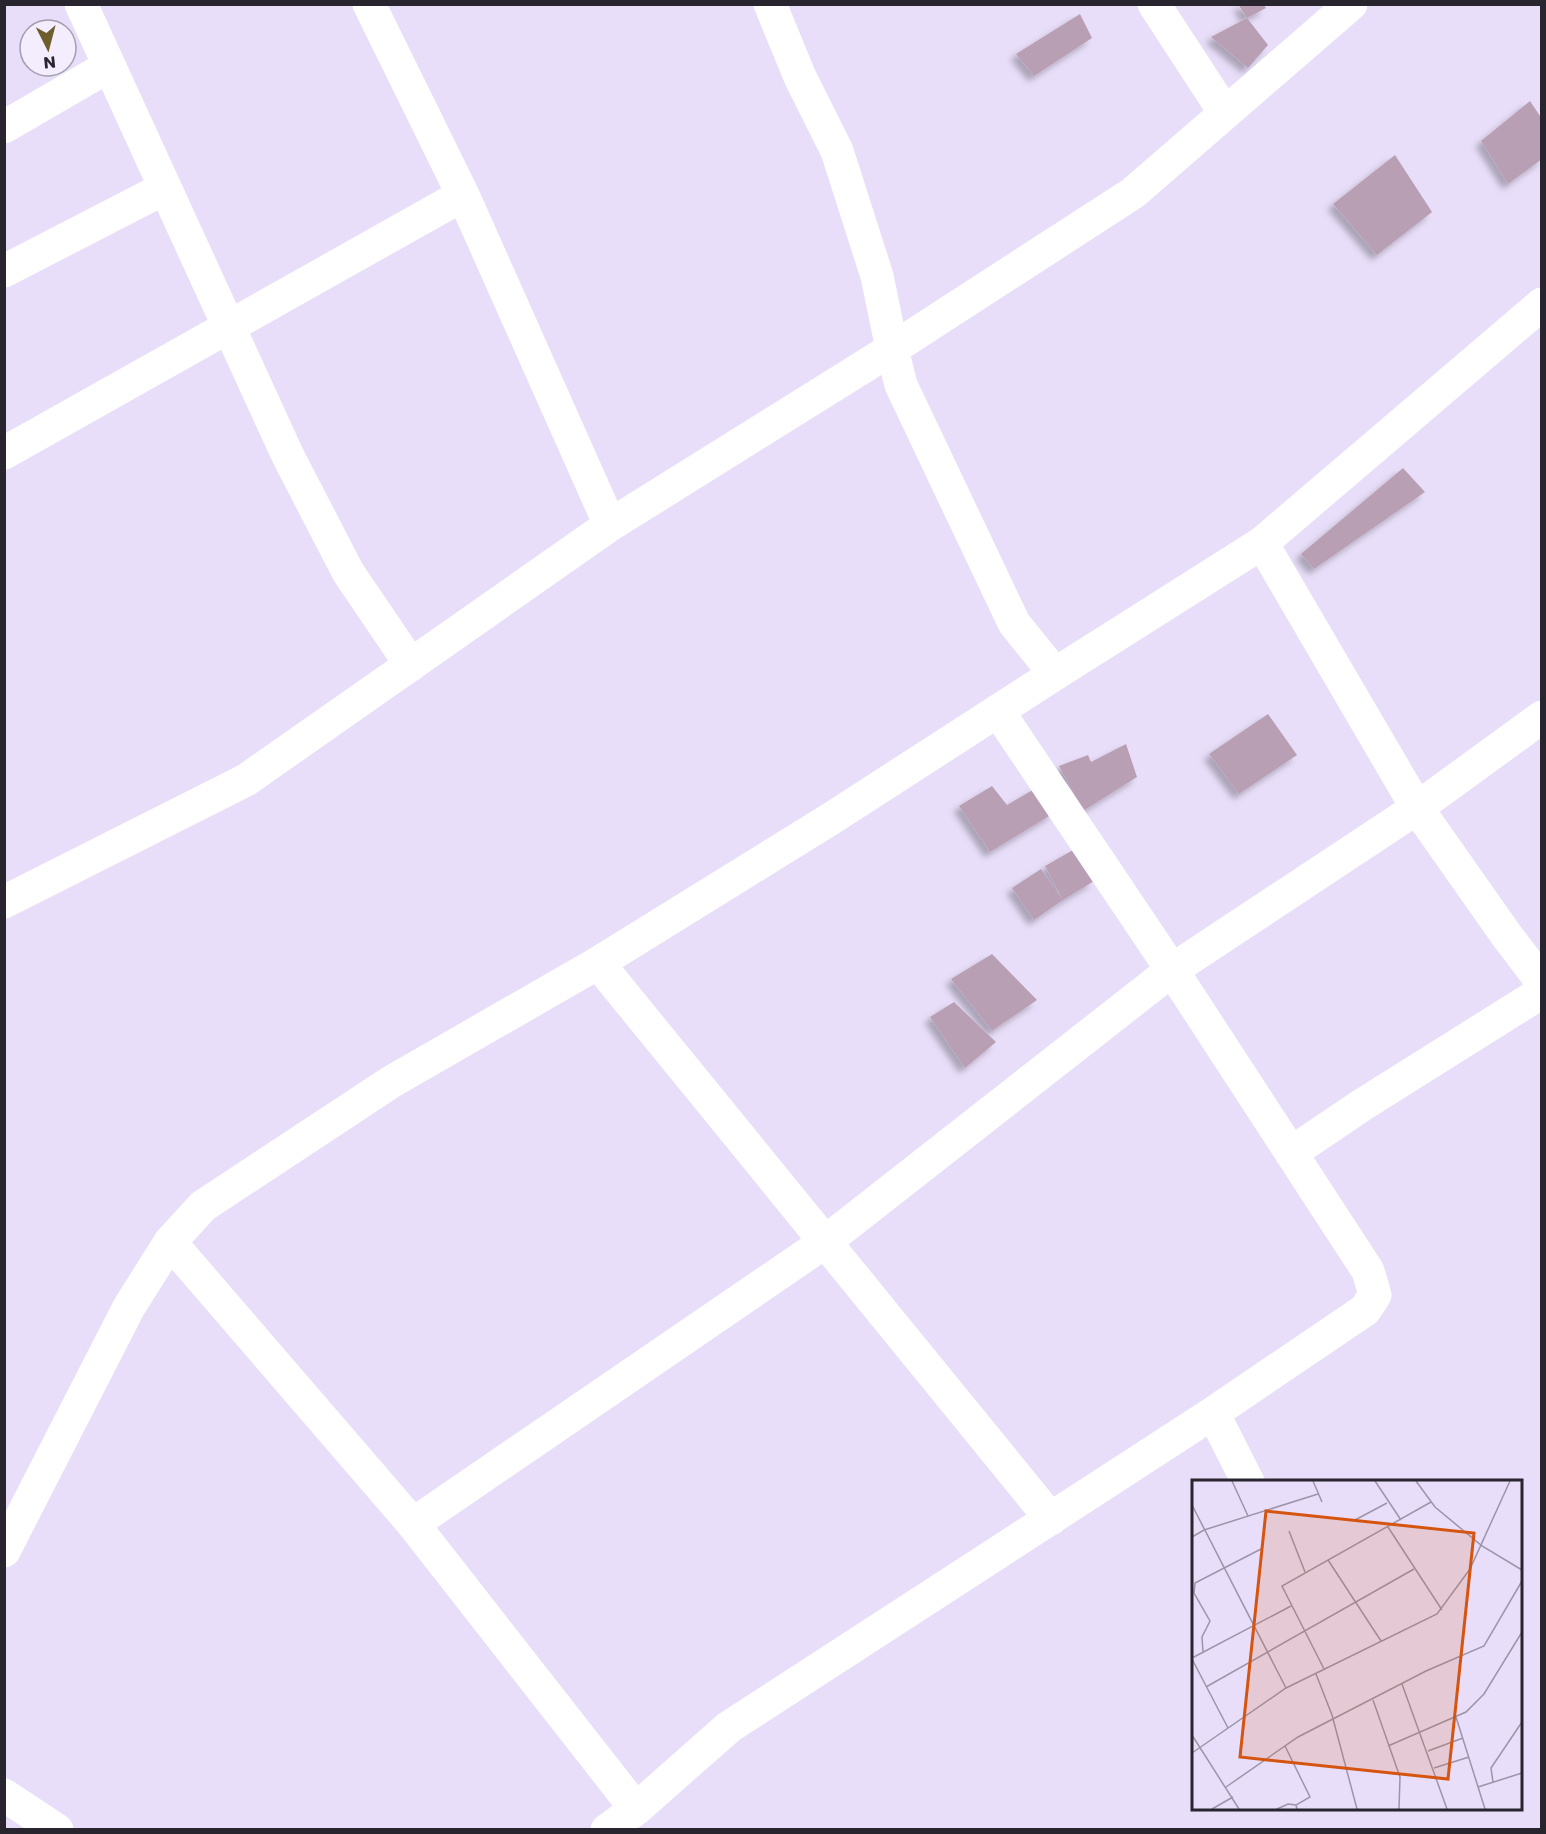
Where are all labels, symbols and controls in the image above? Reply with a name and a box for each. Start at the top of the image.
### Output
north arrow [18,18,78,78]
text: N [42,50,57,74]
inset map [1192,1480,1522,1810]

